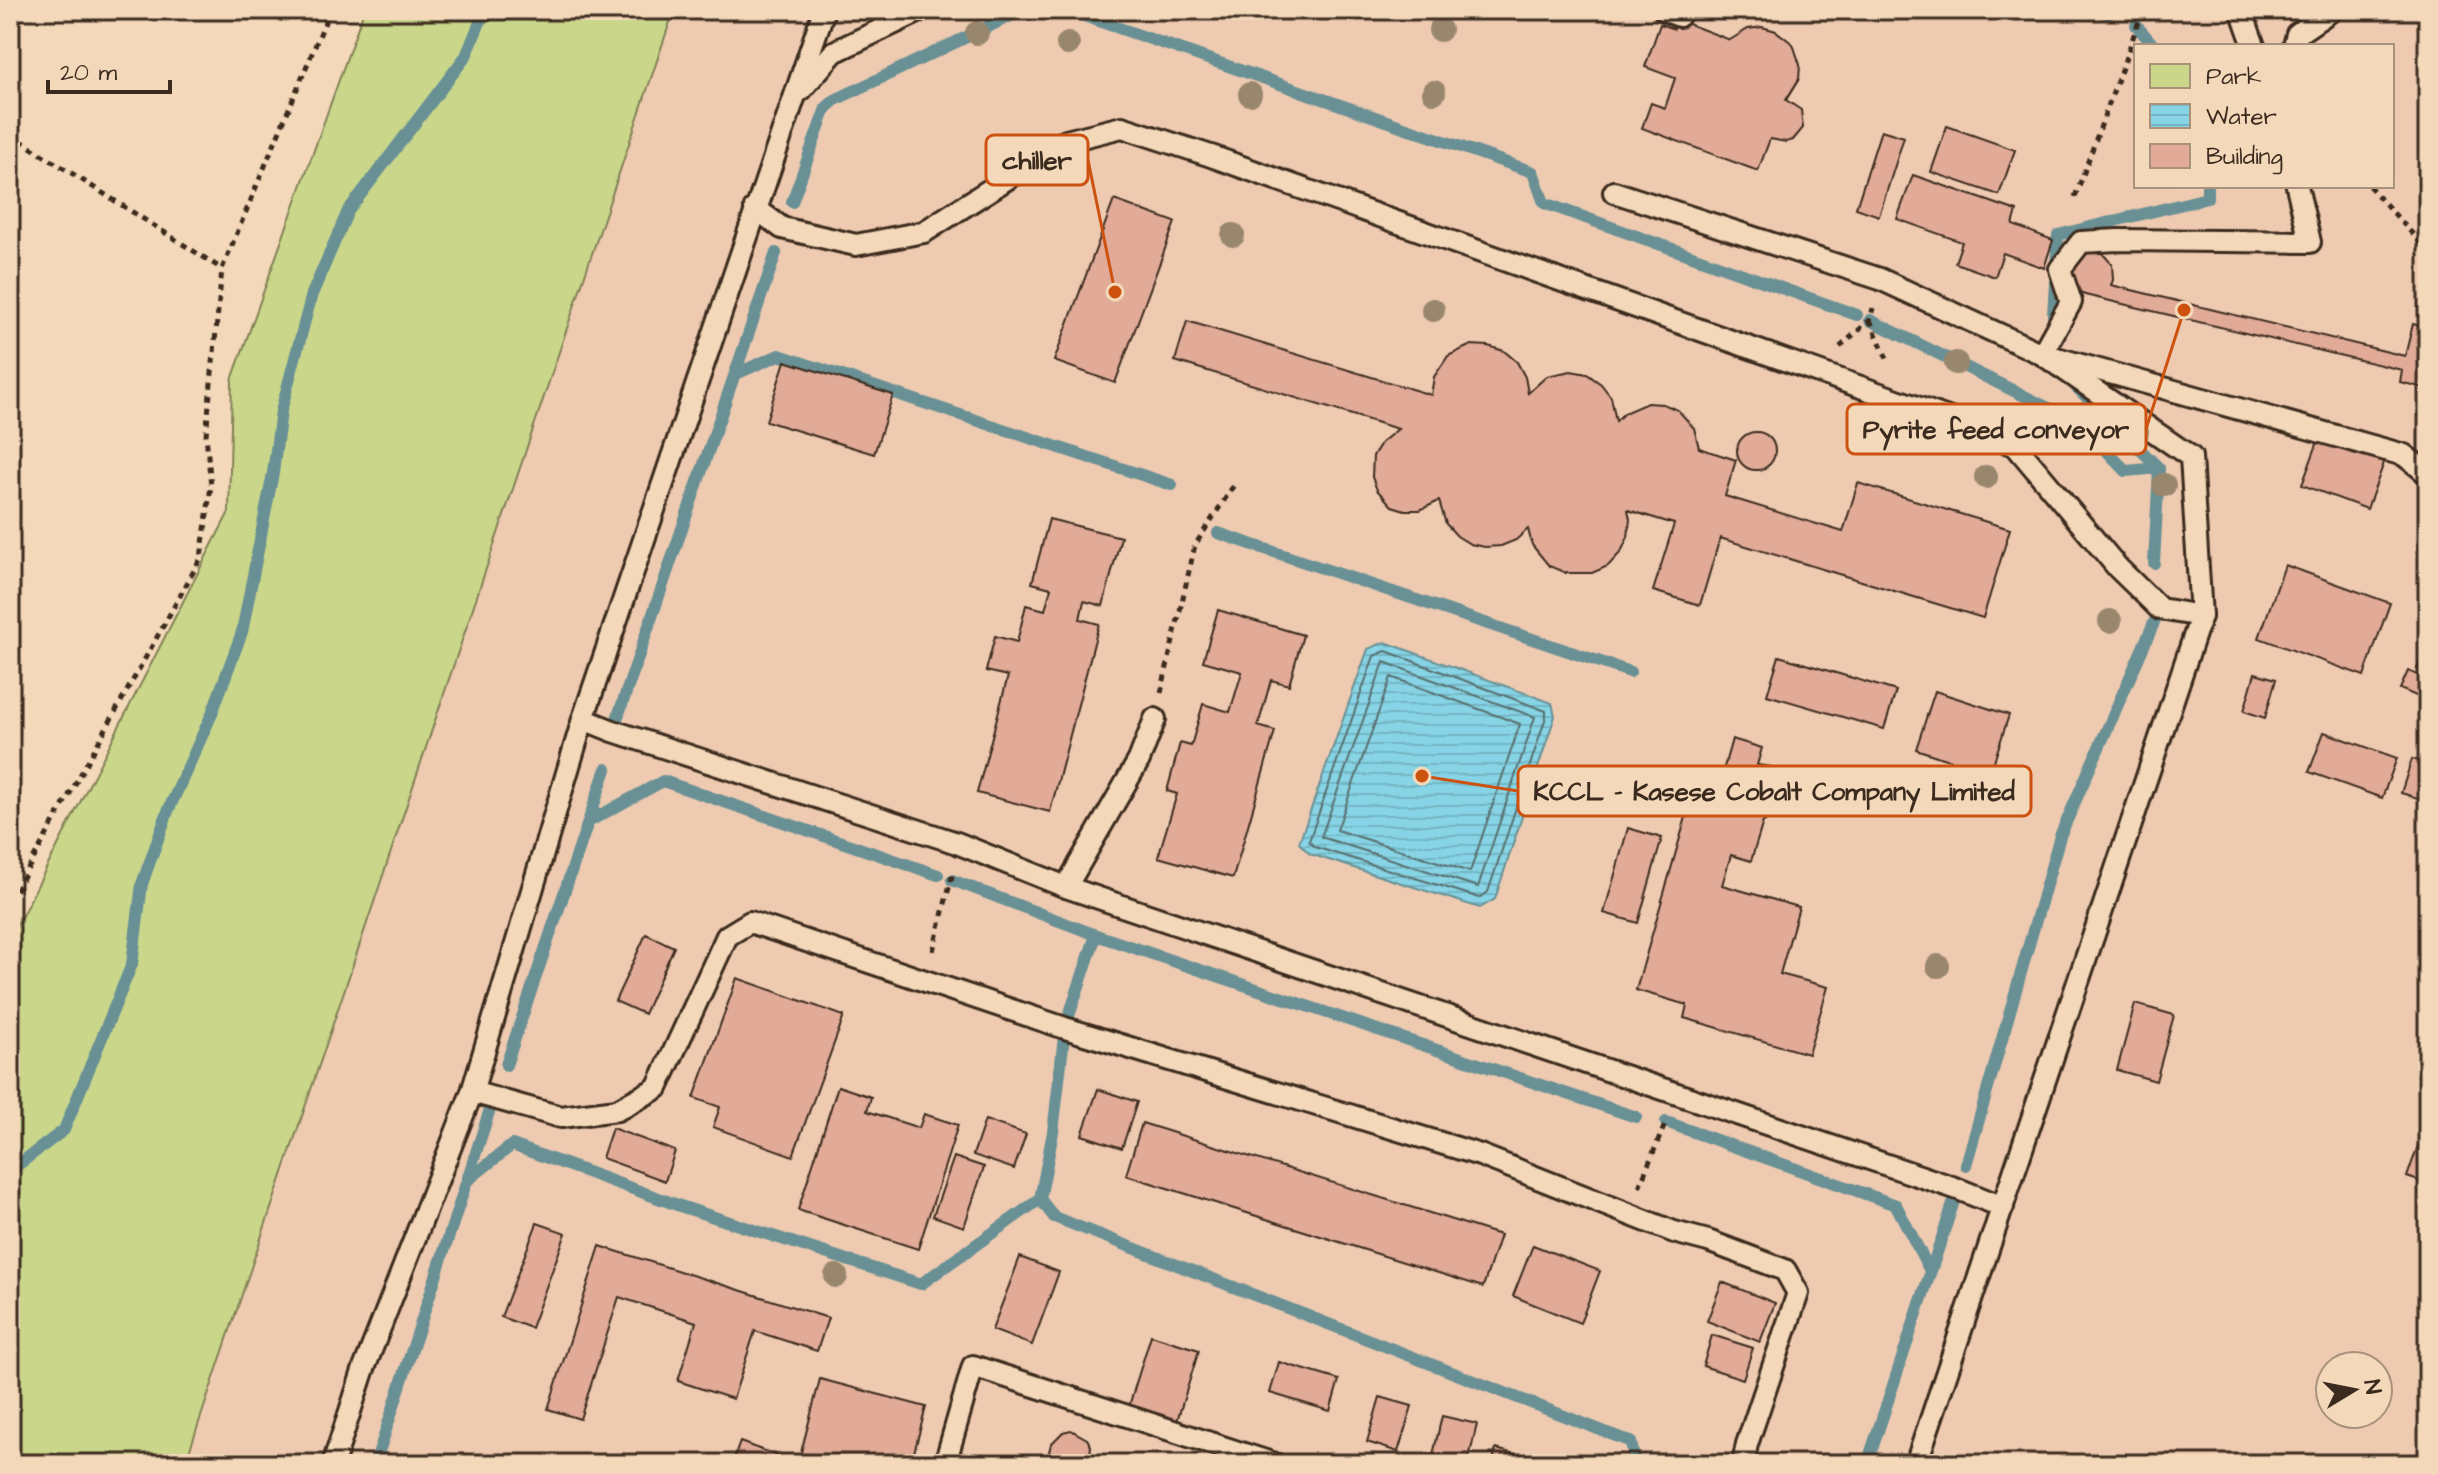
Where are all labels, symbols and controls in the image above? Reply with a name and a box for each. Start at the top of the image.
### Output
scale bar [48,44,170,94]
legend [2134,44,2394,188]
text: 20 m [60,56,117,90]
text: Park [2206,60,2262,94]
text: Water [2206,100,2277,134]
callout: chiller [986,135,1088,185]
text: Building [2206,140,2283,175]
text: chiller [1002,143,1073,179]
callout: Pyrite feed conveyor [1847,404,2146,454]
text: Pyrite feed conveyor [1863,412,2130,451]
callout: KCCL - Kasese Cobalt Company Limited [1518,766,2031,816]
text: KCCL - Kasese Cobalt Company Limited [1533,774,2015,813]
north arrow [2314,1350,2394,1430]
text: N [2356,1377,2389,1396]

